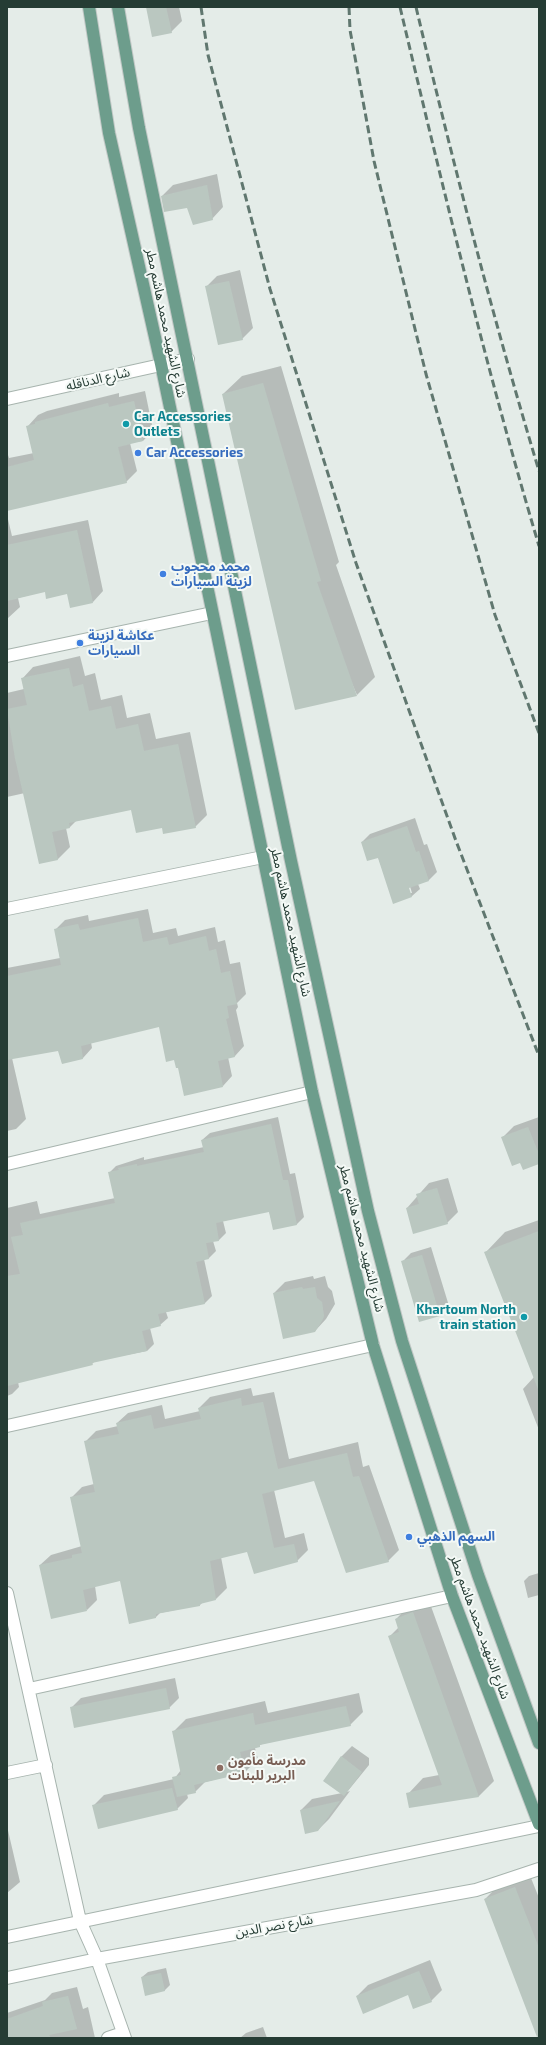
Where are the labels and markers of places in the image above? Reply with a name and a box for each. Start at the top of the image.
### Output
place label: Car Accessories Outlets [134,409,231,440]
marker: Car Accessories Outlets [121,419,131,429]
place label: Car Accessories [146,445,243,461]
marker: Car Accessories [133,448,143,458]
place label: محمد محجوب لزينة السيارات [171,559,252,590]
marker: محمد محجوب لزينة السيارات [158,569,168,579]
place label: عكاشة لزينة السيارات [88,628,155,659]
marker: عكاشة لزينة السيارات [75,638,85,648]
place label: Khartoum North train station [416,1302,516,1333]
marker: Khartoum North train station [519,1312,529,1322]
place label: السهم الذهبي [417,1529,495,1545]
marker: السهم الذهبي [404,1532,414,1542]
place label: مدرسة مأمون البرير للبنات [228,1753,306,1784]
marker: مدرسة مأمون البرير للبنات [215,1763,225,1773]

